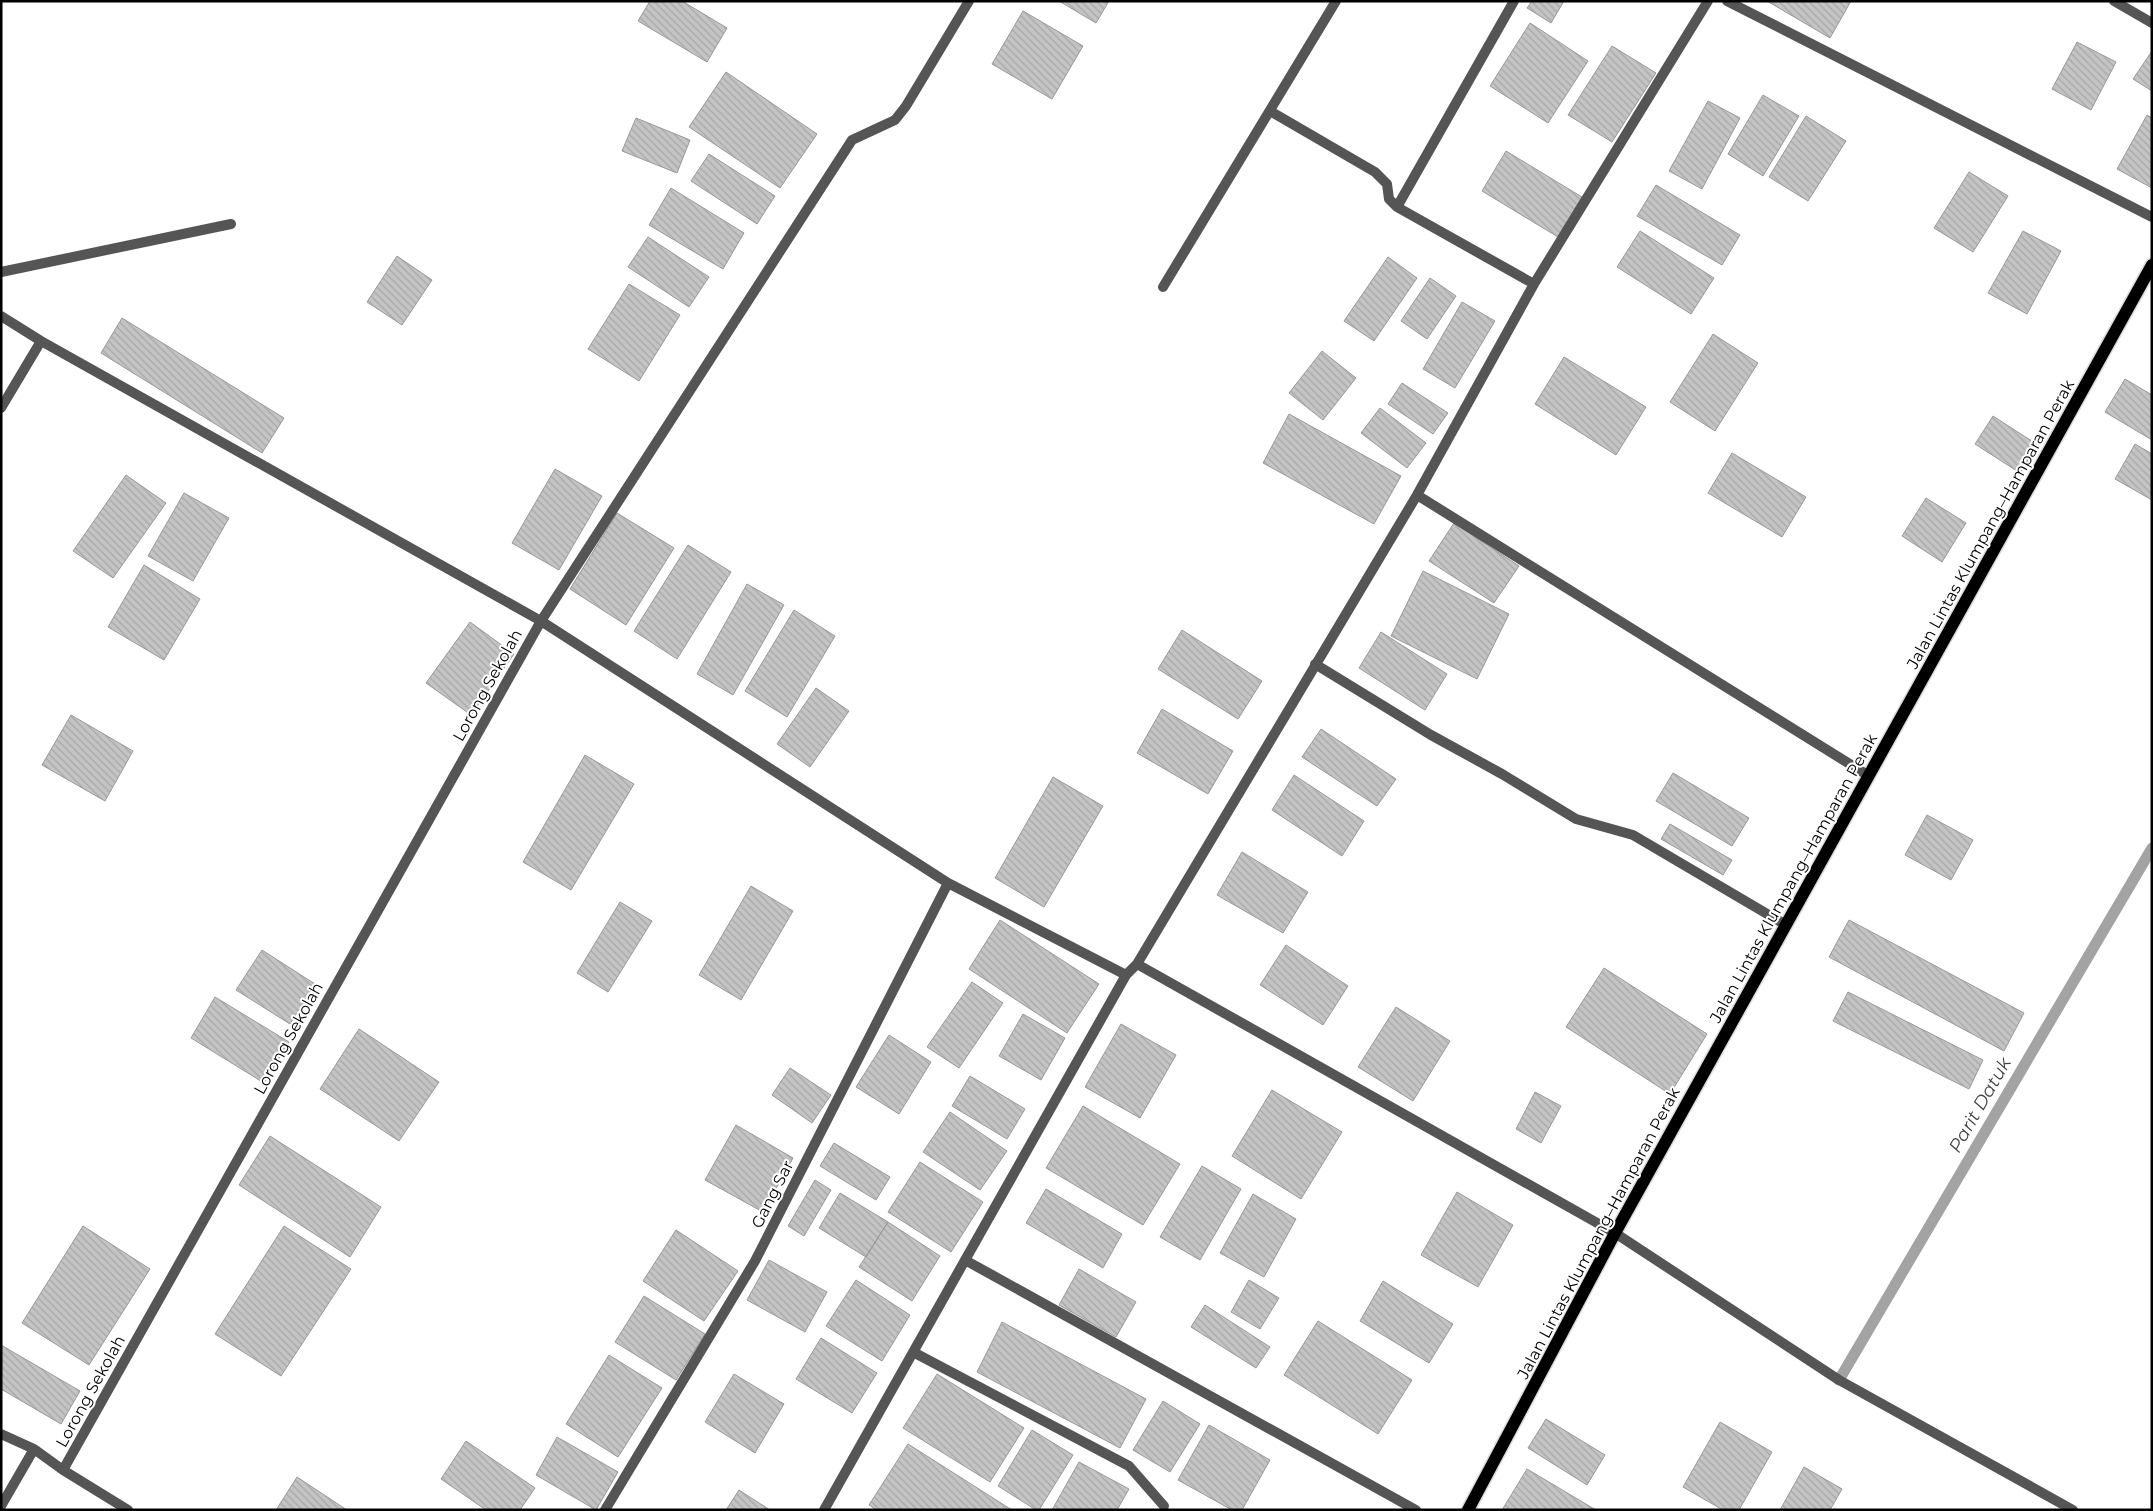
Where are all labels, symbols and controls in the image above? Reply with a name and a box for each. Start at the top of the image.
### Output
street label: Jalan Lintas Klumpang–Hamparan Perak [1902,376,2078,673]
street label: Lorong Sekolah [449,626,526,744]
street label: Jalan Lintas Klumpang–Hamparan Perak [1705,730,1881,1027]
street label: Lorong Sekolah [250,979,327,1097]
water label: Parit Datuk [1944,1052,2017,1156]
street label: Jalan Lintas Klumpang–Hamparan Perak [1513,1084,1684,1383]
street label: Gang Sar [747,1157,798,1231]
street label: Lorong Sekolah [52,1332,129,1450]

